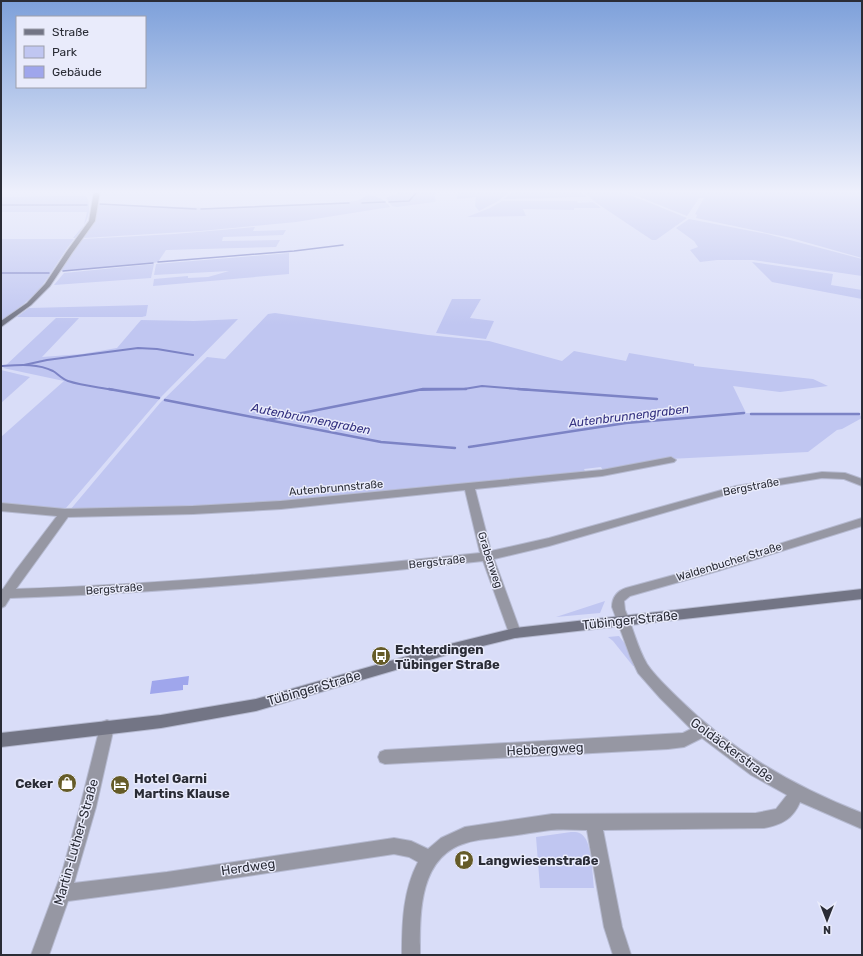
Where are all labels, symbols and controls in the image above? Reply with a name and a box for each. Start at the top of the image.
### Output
legend [16,16,146,88]
text: Straße [52,25,89,39]
text: Park [52,45,78,59]
text: Gebäude [52,65,102,79]
water label: Autenbrunnengraben [249,400,372,437]
water label: Autenbrunnengraben [567,402,690,430]
street label: Bergstraße [722,475,780,499]
street label: Autenbrunnstraße [288,477,384,499]
street label: Grabenweg [475,530,505,590]
street label: Waldenbucher Straße [675,540,783,584]
street label: Bergstraße [408,553,466,571]
street label: Bergstraße [85,581,143,597]
street label: Tübinger Straße [581,608,679,633]
place label: Echterdingen Tübinger Straße [395,642,500,672]
bus stop icon: Echterdingen Tübinger Straße [370,645,392,667]
street label: Tübinger Straße [266,668,363,709]
street label: Goldäckerstraße [688,715,776,785]
street label: Hebbergweg [506,739,584,760]
place label: Hotel Garni Martins Klause [134,771,230,801]
shop icon: Ceker [56,772,78,794]
hotel icon: Hotel Garni Martins Klause [109,774,131,796]
place label: Ceker [15,776,53,791]
street label: Martin-Luther-Straße [51,777,101,907]
parking icon: Langwiesenstraße [453,849,475,871]
place label: Langwiesenstraße [478,853,599,868]
street label: Herdweg [220,856,276,879]
north arrow [807,900,847,940]
text: N [823,923,831,936]

